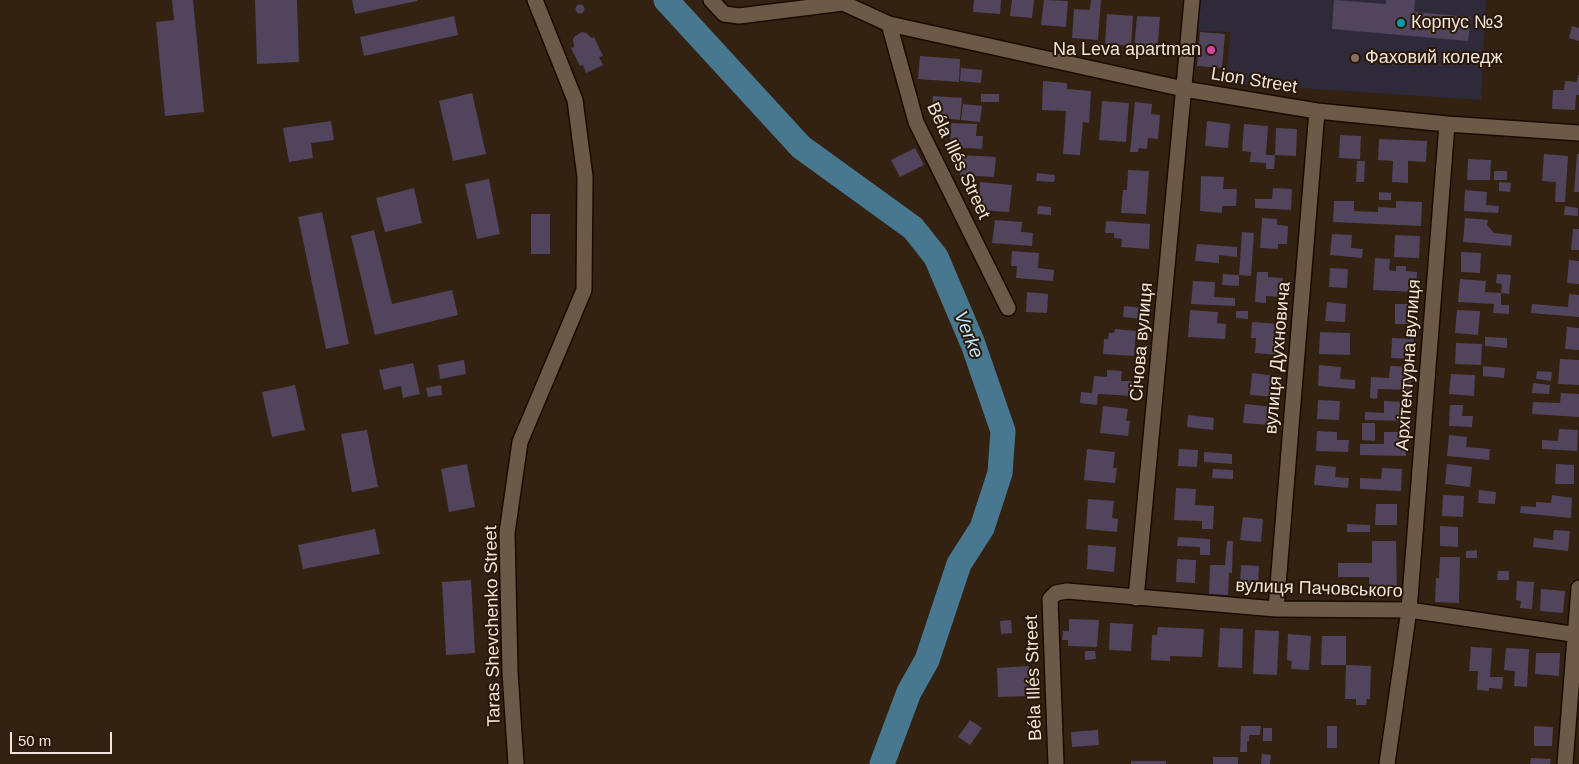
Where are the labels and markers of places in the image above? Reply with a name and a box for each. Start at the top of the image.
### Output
place label: Корпус №3 [1411,12,1503,34]
marker: Корпус №3 [1395,17,1407,29]
place label: Na Leva apartman [1053,39,1201,61]
marker: Na Leva apartman [1205,44,1217,56]
place label: Фаховий коледж [1365,47,1503,69]
marker: Фаховий коледж [1349,52,1361,64]

